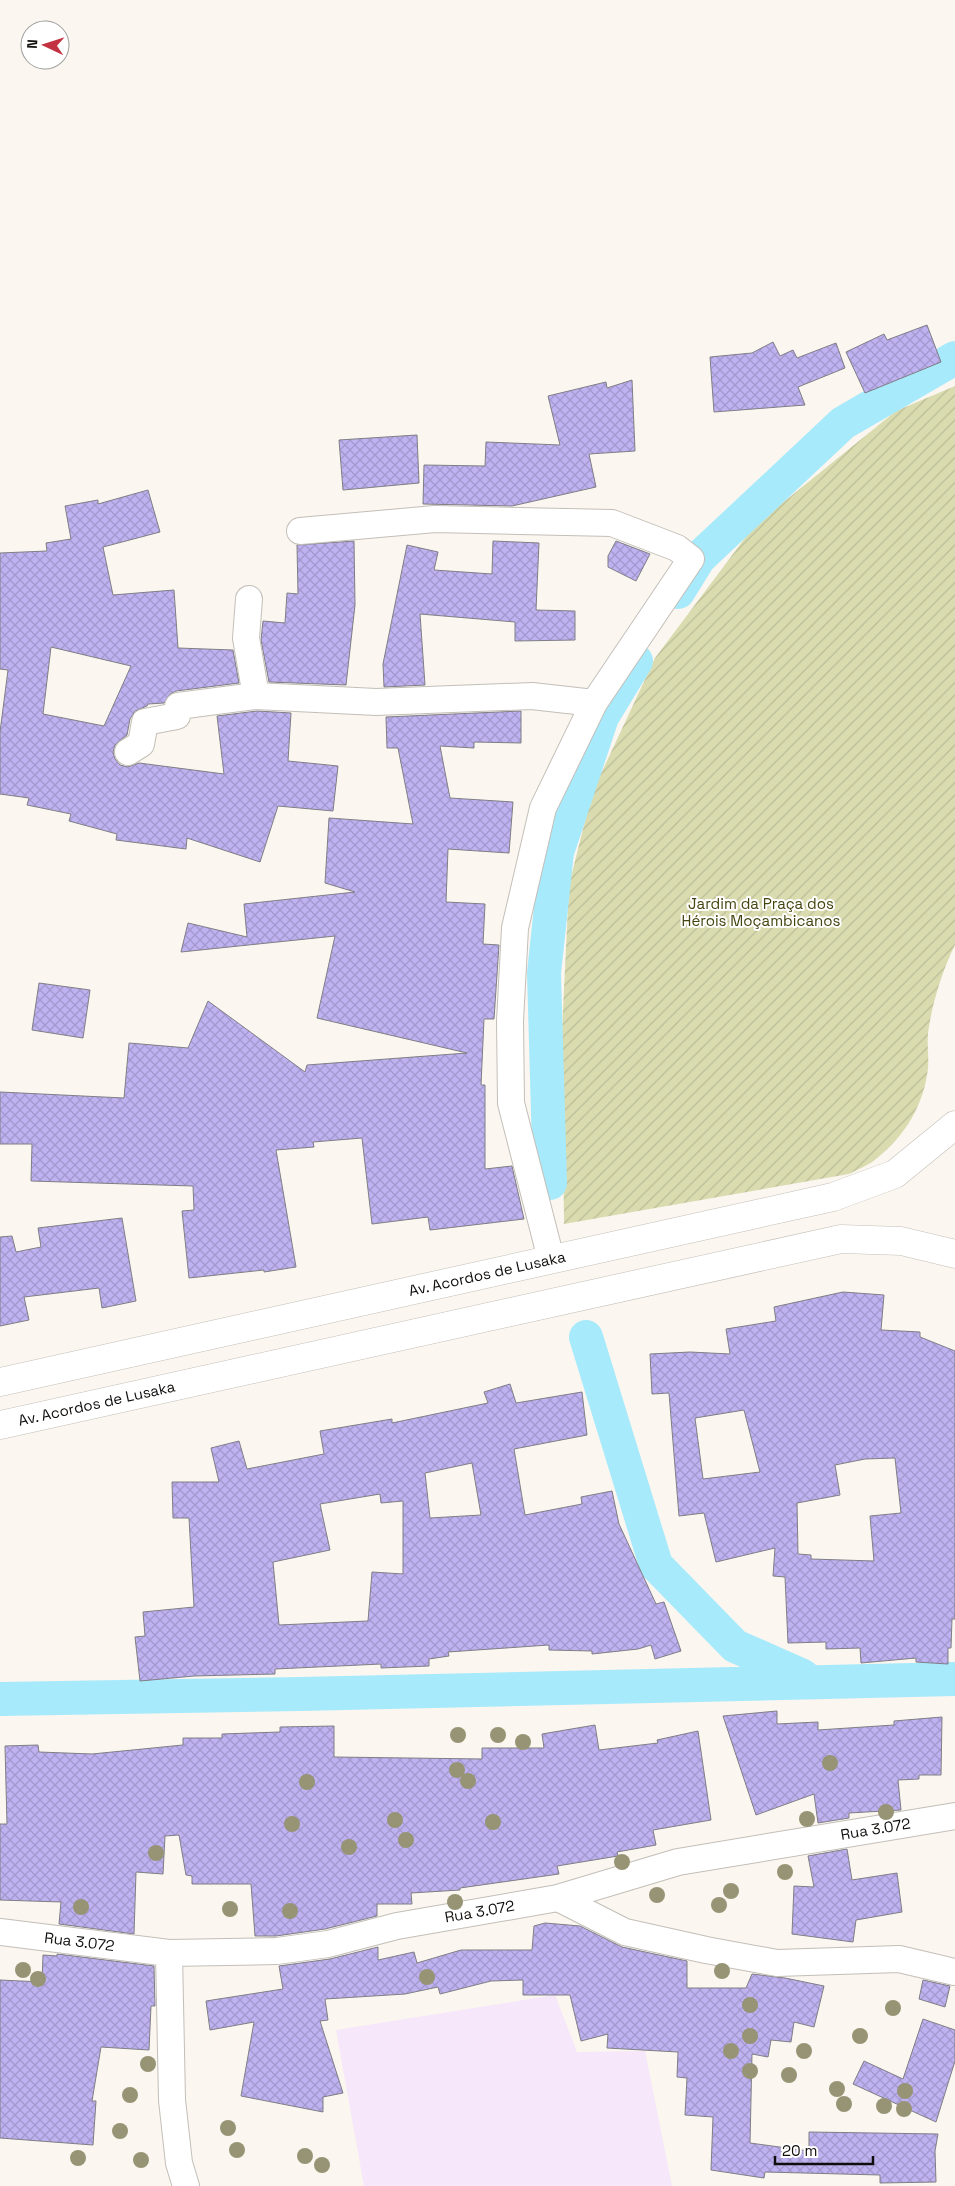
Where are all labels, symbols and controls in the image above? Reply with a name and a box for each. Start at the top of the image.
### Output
north arrow [20,20,70,70]
text: N [23,39,41,49]
park label: Jardim da Praça dos Hérois Moçambicanos [682,894,841,930]
street label: Av. Acordos de Lusaka [407,1247,568,1300]
street label: Av. Acordos de Lusaka [16,1376,177,1430]
street label: Rua 3.072 [839,1814,912,1844]
street label: Rua 3.072 [443,1896,516,1927]
street label: Rua 3.072 [43,1928,116,1955]
scale bar [775,2134,872,2166]
text: 20 m [782,2141,817,2160]

